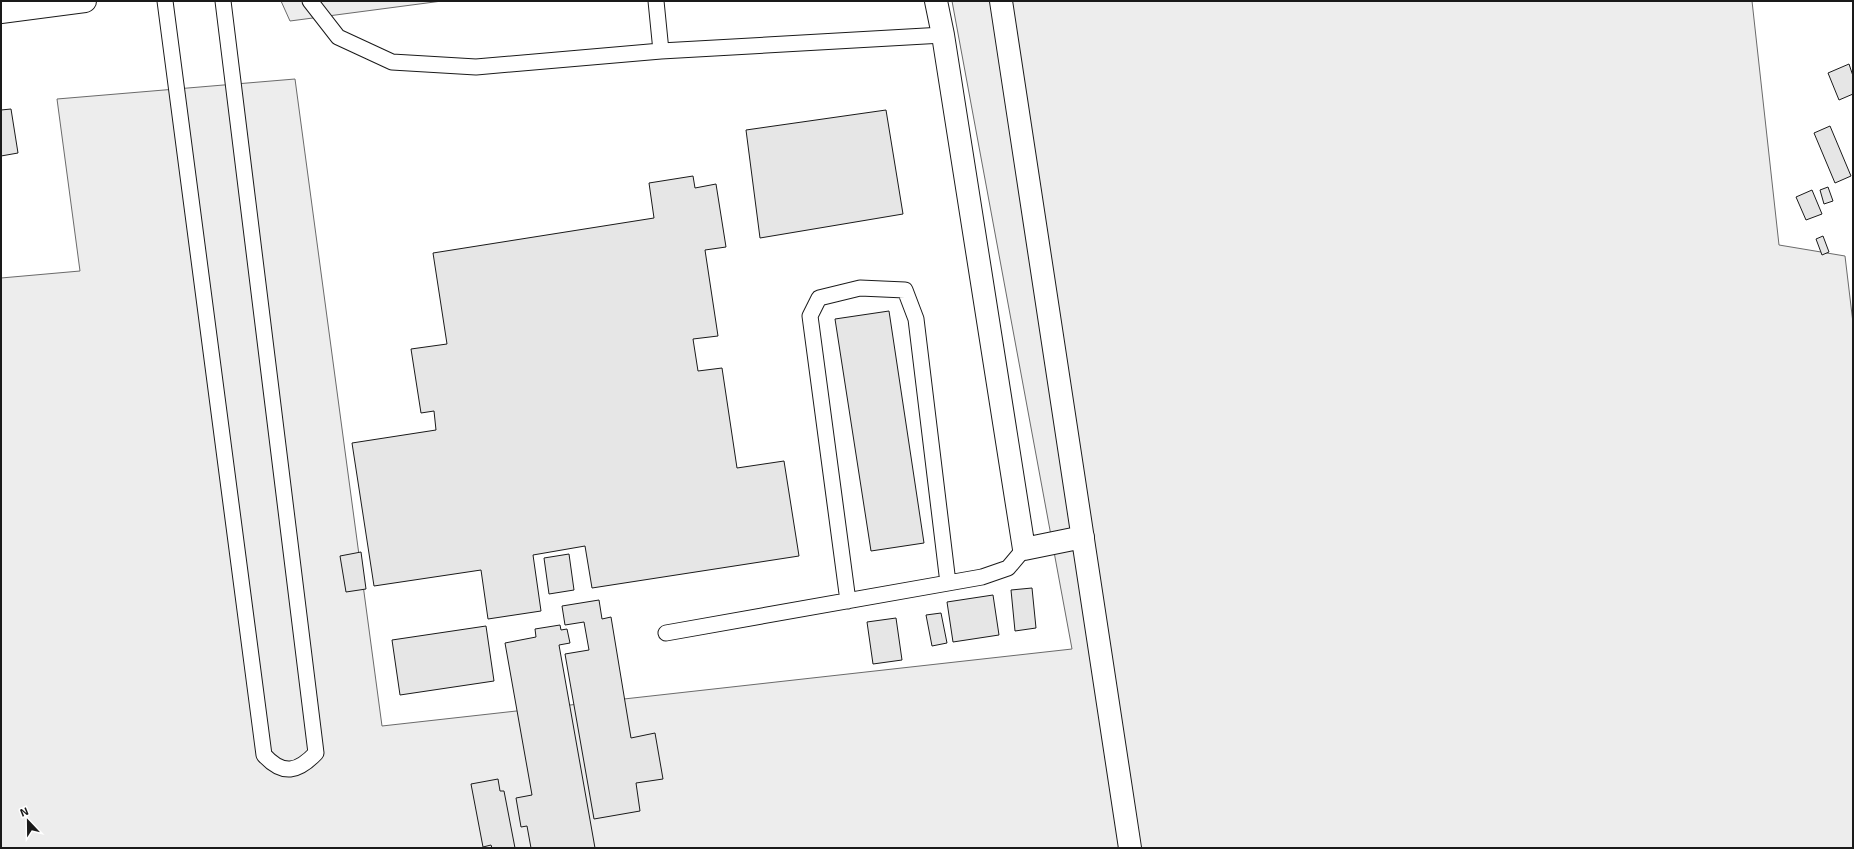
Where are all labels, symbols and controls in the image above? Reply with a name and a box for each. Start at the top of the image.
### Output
north arrow [8,801,48,841]
text: N [18,804,30,819]

